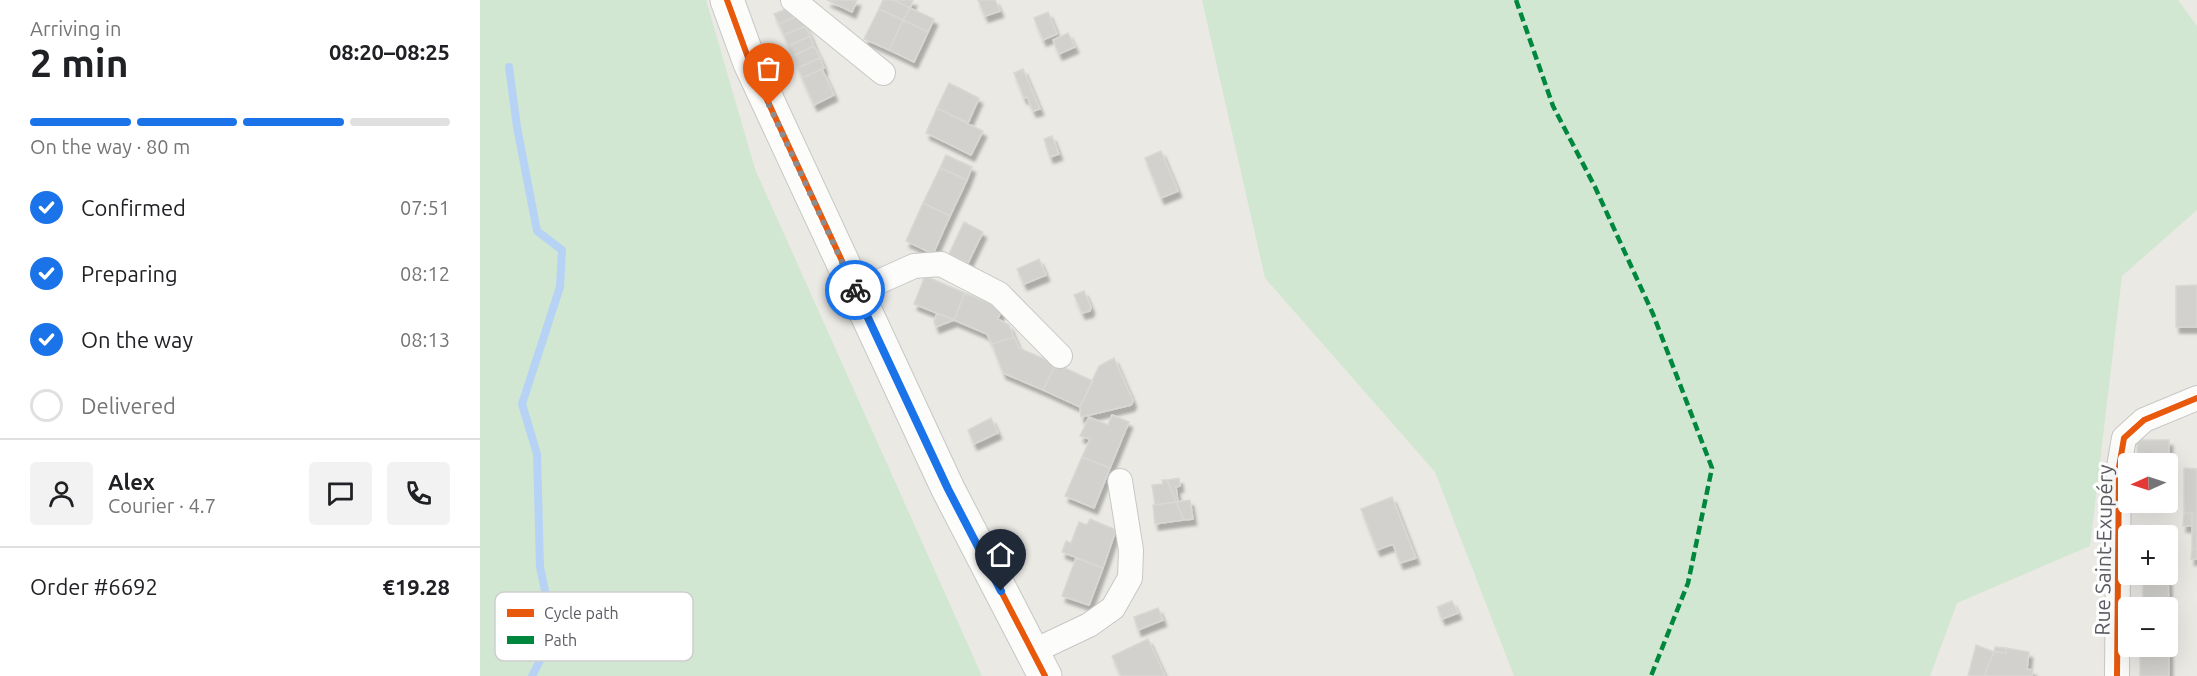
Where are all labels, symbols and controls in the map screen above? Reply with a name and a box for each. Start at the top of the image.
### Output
text: Arriving in [30,17,121,40]
text: 08:20–08:25 [329,39,450,64]
text: 2 min [30,41,129,84]
pin [743,43,794,105]
icon: bag [752,52,785,85]
text: On the way · 80 m [30,135,190,158]
icon: check [30,191,63,224]
text: Confirmed [81,195,186,220]
text: 07:51 [400,196,450,219]
icon: check [30,257,63,290]
courier [825,260,885,320]
text: Preparing [81,261,178,286]
text: 08:12 [400,262,450,285]
icon: bike [839,274,872,307]
icon: check [30,323,63,356]
text: On the way [81,327,193,352]
text: 08:13 [400,328,450,351]
text: Delivered [81,393,176,418]
north arrow [2118,453,2178,513]
map controls [2118,453,2178,657]
button: person [30,462,93,525]
button: chat [309,462,372,525]
button: phone [387,462,450,525]
street label: Rue Saint-Exupéry [2090,464,2116,636]
text: Alex [108,469,155,494]
text: Courier · 4.7 [108,494,216,517]
button: + [2118,525,2178,585]
pin [975,529,1026,591]
icon: home [984,538,1017,571]
text: Order #6692 [30,574,158,599]
text: €19.28 [383,574,450,599]
legend [495,592,693,661]
button: − [2118,597,2178,657]
text: Cycle path [544,604,619,622]
text: Path [544,631,577,649]

